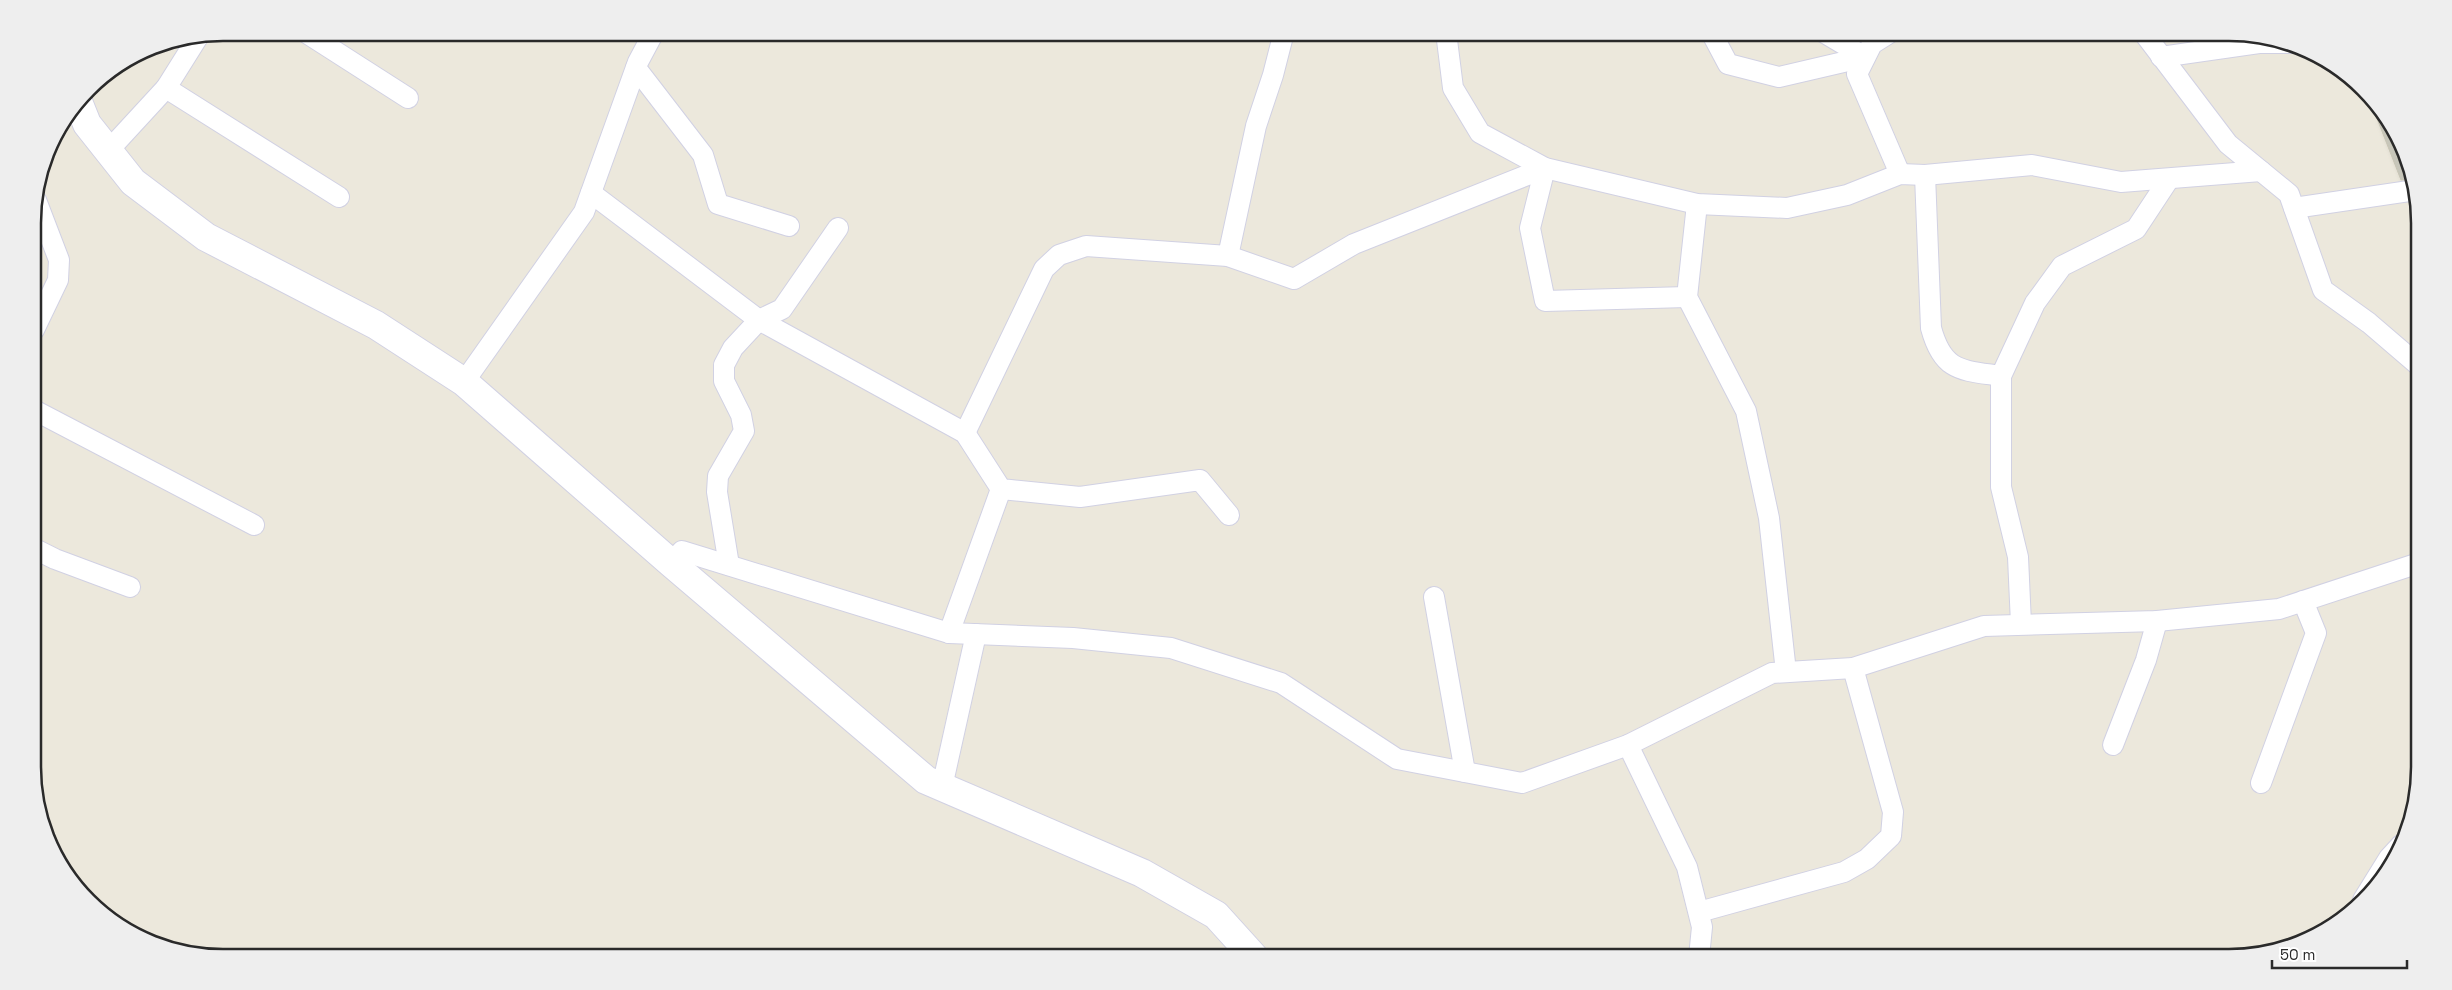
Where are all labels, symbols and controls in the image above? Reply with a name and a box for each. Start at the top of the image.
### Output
scale bar [2272,938,2407,970]
text: 50 m [2280,945,2315,964]

